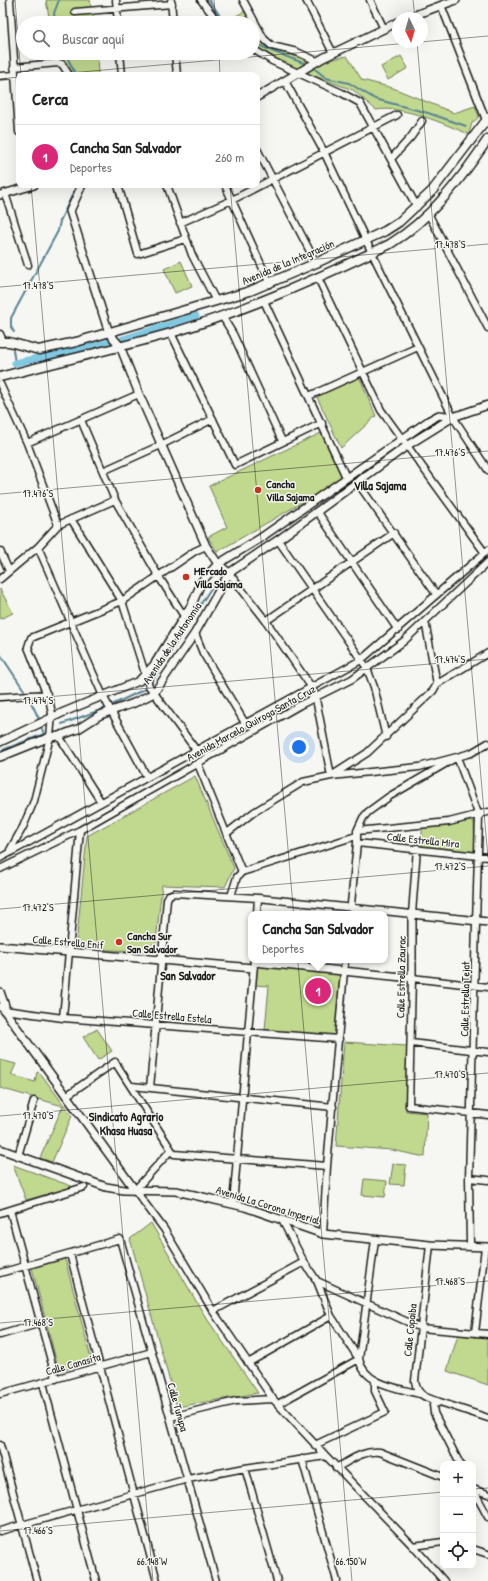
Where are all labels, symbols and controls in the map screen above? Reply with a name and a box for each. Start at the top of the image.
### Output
north arrow [392,12,428,48]
search box [16,16,260,60]
icon: search [30,27,52,49]
text: Buscar aquí [62,28,125,49]
text: Cerca [32,87,68,110]
text: Cancha San Salvador [70,137,182,158]
text: 1 [43,148,47,166]
text: 260 m [215,148,244,166]
text: Deportes [70,158,112,176]
street label: Avenida de la Integración [240,236,336,288]
text: 17.478°S [435,238,466,251]
text: 17.478°S [23,279,54,292]
text: 17.476°S [435,446,466,459]
place label: Cancha Villa Sajama [266,477,315,505]
district label: Villa Sajama [354,477,407,494]
marker: Cancha Villa Sajama [253,485,263,495]
text: 17.476°S [23,487,54,500]
place label: MErcado Villa Sajama [194,564,243,592]
marker: MErcado Villa Sajama [181,572,191,582]
street label: Avenida de la Autonomía [140,599,205,686]
text: 17.474°S [435,653,465,666]
street label: Avenida Marcelo Quiroga Santa Cruz [184,682,318,764]
text: 17.474°S [23,694,53,707]
your location [289,737,309,757]
street label: Calle Estrella Mira [386,829,461,851]
text: 17.472°S [434,860,466,873]
text: 17.472°S [22,901,54,914]
popup [248,911,388,963]
text: Cancha San Salvador [262,918,374,939]
place label: Cancha Sur San Salvador [127,929,179,956]
street label: Calle Estrella Enif [32,932,104,952]
street label: Calle Estrella Zaurac [393,935,409,1018]
marker: Cancha Sur San Salvador [114,937,124,947]
text: Deportes [262,939,304,957]
street label: Calle Estrella Tejat [457,961,473,1037]
district label: San Salvador [160,967,216,984]
pin: 1 [305,976,331,1006]
street label: Calle Estrella Estela [132,1006,213,1027]
text: 17.470°S [435,1068,466,1081]
district label: Sindicato Agrario Khasa Huasa [89,1108,164,1139]
text: 17.470°S [23,1109,54,1122]
street label: Avenida La Corona Imperial [214,1183,322,1227]
text: 17.468°S [435,1275,465,1288]
street label: Calle Copaiba [400,1302,420,1357]
text: 17.468°S [23,1316,53,1329]
street label: Calle Canasita [44,1349,103,1379]
street label: Calle Tunupa [164,1381,192,1434]
map controls [440,1461,476,1569]
button: + [440,1461,476,1497]
button: − [440,1497,476,1533]
text: 17.466°S [23,1524,53,1537]
button: locate [440,1533,476,1569]
text: 66.148°W [137,1555,168,1568]
text: 66.150°W [336,1555,367,1568]

